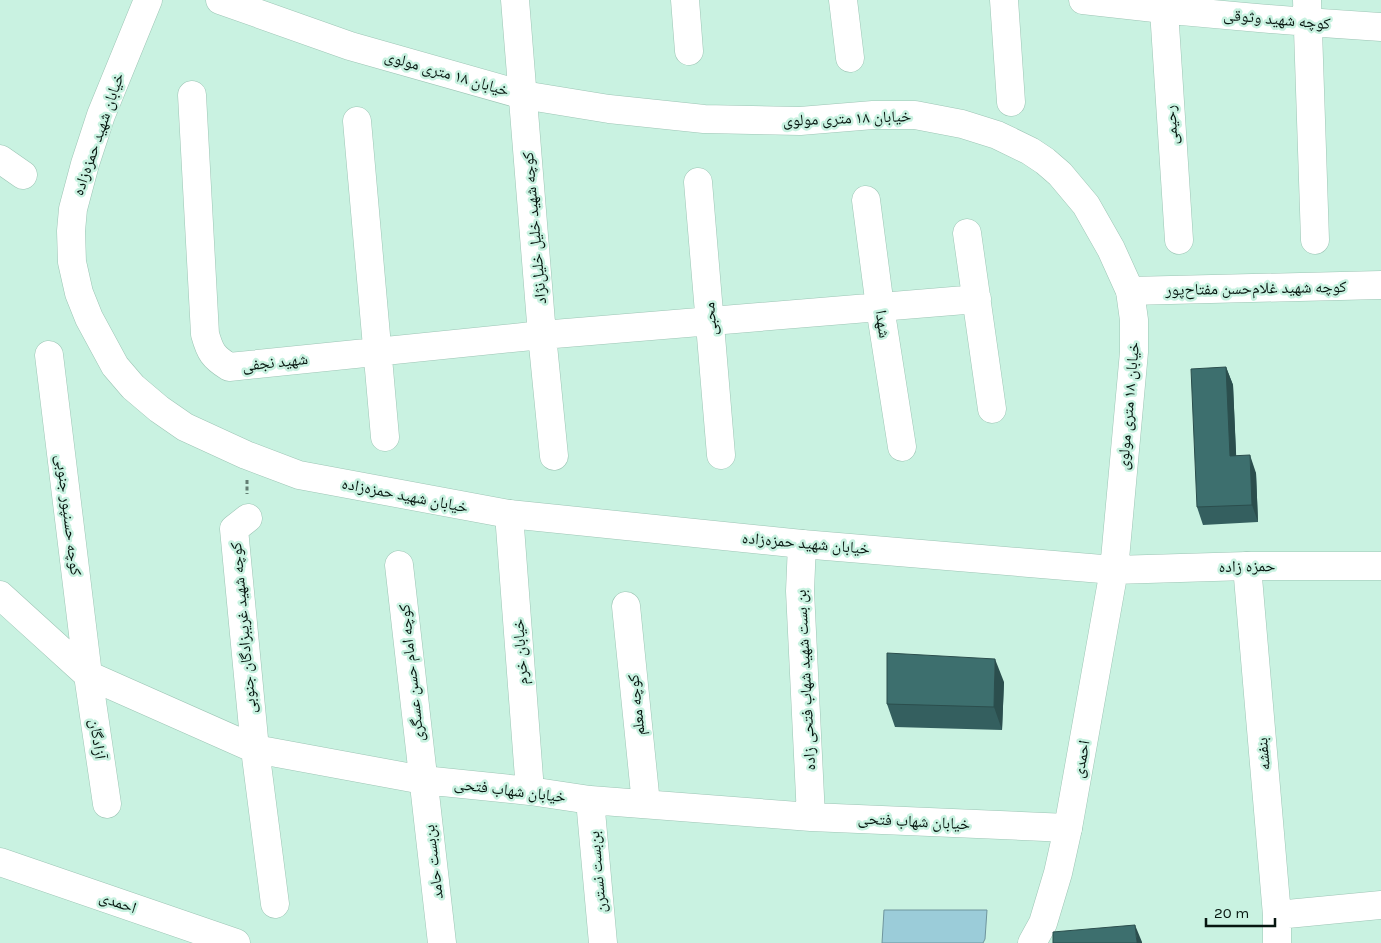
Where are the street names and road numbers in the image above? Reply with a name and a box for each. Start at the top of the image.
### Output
street label: کوچه شهید وثوقی [1223,5,1332,34]
street label: خیابان ۱۸ متری مولوی [382,46,511,101]
street label: خیابان شهید حمزه‌زاده [68,70,129,198]
street label: رحیمی [1160,104,1183,145]
street label: خیابان ۱۸ متری مولوی [782,106,912,131]
street label: کوچه شهید خلیل خلیل‌نژاد [518,151,551,305]
street label: کوچه شهید غلام‌حسن مفتاح‌پور [1164,277,1347,300]
street label: محبی [699,301,722,337]
street label: شهدا [871,309,895,339]
street label: خیابان ۱۸ متری مولوی [1113,341,1144,471]
street label: شهید نجفی [241,349,309,376]
street label: کوچه حسنپور جنوبی [51,453,86,577]
street label: خیابان شهید حمزه‌زاده [340,473,470,518]
street label: خیابان شهید حمزه‌زاده [741,528,871,559]
street label: کوچه شهید غریبزادگان جنوبی [226,541,261,715]
street label: حمزه زاده [1218,556,1276,576]
street label: بن بست شهید شهاب فتحی زاده [791,589,820,771]
street label: کوچه امام حسن عسگری [394,603,429,743]
street label: خیابان خرم [508,618,533,686]
street label: کوچه معلم [623,673,650,737]
street label: آزادگان [85,718,110,761]
street label: بنفشه [1252,737,1274,771]
street label: احمدی [1068,739,1095,780]
street label: خیابان شهاب فتحی [453,774,567,807]
street label: خیابان شهاب فتحی [857,809,971,834]
street label: بن‌بست حامد [419,824,448,900]
street label: بن‌بست نسترن [584,830,611,914]
street label: احمدی [97,887,139,918]

